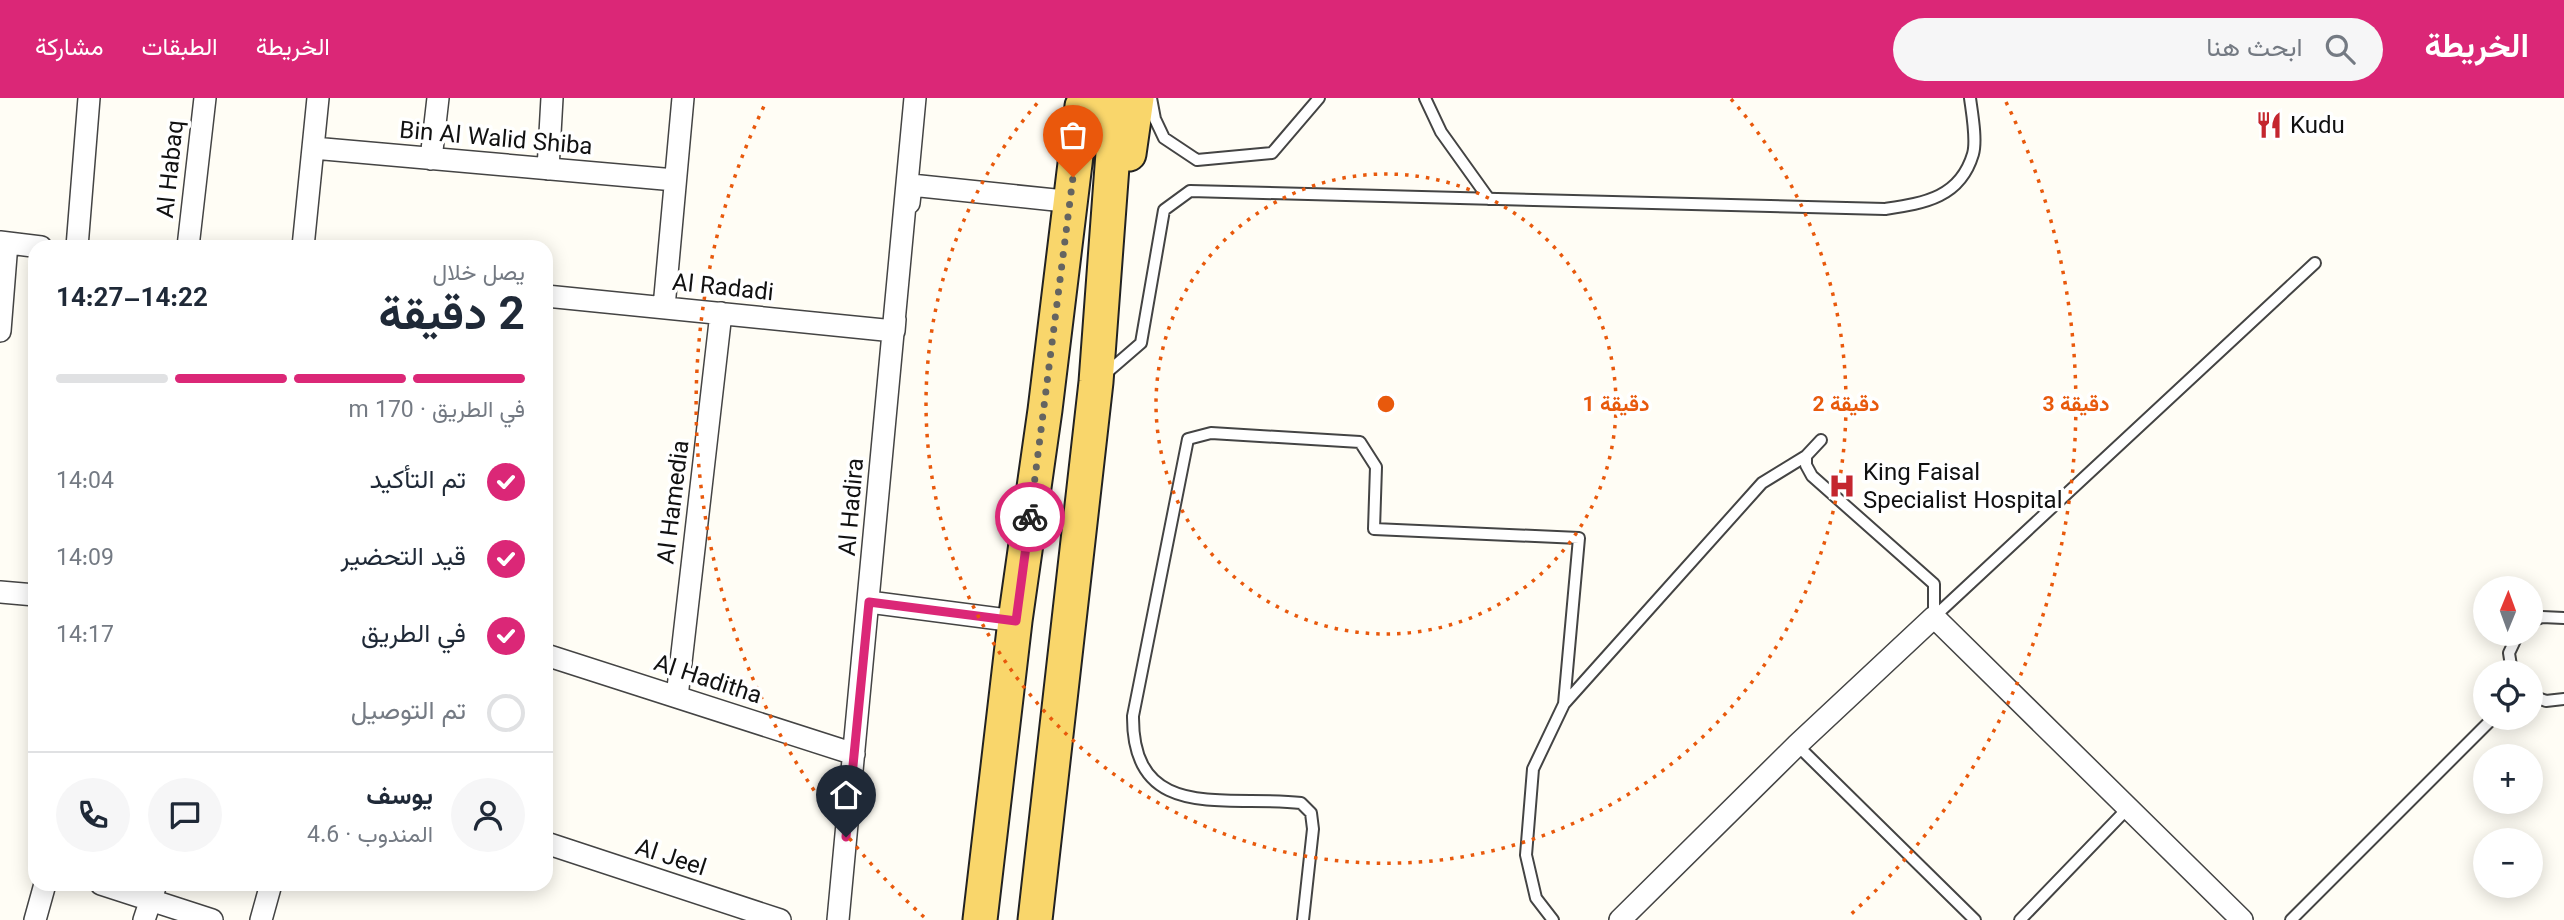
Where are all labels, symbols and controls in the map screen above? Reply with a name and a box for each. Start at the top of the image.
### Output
search box [1893,18,2383,81]
text: الخريطة [2425,23,2529,75]
text: ابحث هنا [2206,29,2303,70]
text: مشاركة [35,30,103,68]
text: الطبقات [141,30,218,68]
text: الخريطة [256,30,330,68]
icon: search [2321,30,2359,68]
pin [1043,105,1103,177]
place label: Kudu [2290,108,2345,146]
restaurant icon: Kudu [2254,110,2284,140]
street label: Bin Al Walid Shiba [398,113,594,167]
icon: bag [1054,116,1092,154]
street label: Al Habaq [148,118,196,220]
text: يصل خلال [432,256,525,292]
street label: Al Radadi [670,265,775,313]
text: 14:22–14:27 [56,279,208,320]
text: 2 دقيقة [379,282,525,354]
text: 1 دقيقة [1583,389,1649,422]
text: 2 دقيقة [1813,389,1879,422]
text: 3 دقيقة [2043,389,2109,422]
centre of rings [1374,392,1398,416]
text: في الطريق · 170 m [349,393,525,429]
street label: Al Hamedia [649,438,701,566]
place label: King Faisal Specialist Hospital [1863,455,2063,521]
street label: Al Hadira [830,457,876,558]
text: تم التأكيد [369,461,466,502]
icon: check [487,463,525,501]
text: 14:04 [56,464,114,500]
hospital icon: King Faisal Specialist Hospital [1827,471,1857,501]
courier [995,482,1065,552]
icon: bike [1011,498,1049,536]
text: قيد التحضير [341,538,466,579]
icon: check [487,540,525,578]
text: 14:09 [56,541,114,577]
north arrow [2473,576,2543,646]
map controls [2473,576,2543,898]
text: في الطريق [361,615,466,656]
icon: check [487,617,525,655]
text: 14:17 [56,618,114,654]
street label: Al Haditha [648,646,766,716]
button: locate [2473,660,2543,730]
text: تم التوصيل [351,692,466,733]
button: + [2473,744,2543,814]
pin [816,765,876,837]
icon: home [827,776,865,814]
text: يوسف [366,777,433,818]
button: phone [56,778,130,852]
button: chat [148,778,222,852]
button: person [451,778,525,852]
text: المندوب · 4.6 [307,818,433,854]
button: − [2473,828,2543,898]
street label: Al Jeel [630,830,711,888]

